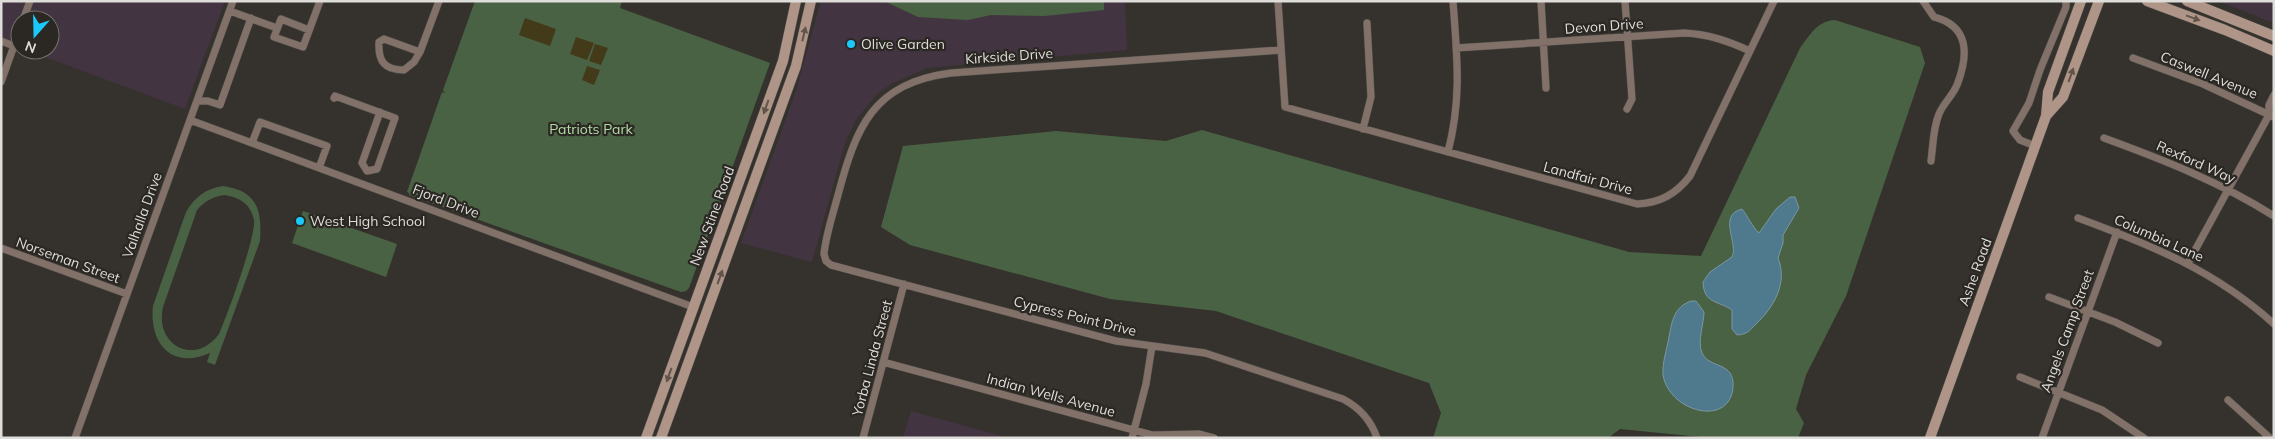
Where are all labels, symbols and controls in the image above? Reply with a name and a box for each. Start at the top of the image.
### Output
north arrow [10,10,60,60]
street label: Devon Drive [1564,14,1644,38]
one-way arrow [2185,15,2200,22]
one-way arrow [800,26,808,41]
place label: Olive Garden [861,35,945,53]
text: N [23,37,39,57]
marker: Olive Garden [845,38,857,50]
street label: Kirkside Drive [964,44,1054,68]
street label: Caswell Avenue [2158,47,2260,103]
one-way arrow [2067,67,2075,82]
one-way arrow [762,100,770,115]
park label: Patriots Park [549,120,633,138]
street label: Rexford Way [2154,137,2239,188]
street label: Landfair Drive [1541,157,1635,199]
street label: New Stine Road [686,164,738,268]
street label: Valhalla Drive [118,170,166,260]
street label: Fjord Drive [410,180,482,222]
street label: Columbia Lane [2111,210,2207,266]
place label: West High School [310,212,425,230]
marker: West High School [294,215,306,227]
street label: Norseman Street [14,233,123,287]
street label: Ashe Road [1954,236,1996,308]
street label: Angels Camp Street [2036,267,2098,395]
one-way arrow [716,269,724,284]
street label: Cypress Point Drive [1012,292,1138,340]
street label: Yorba Linda Street [848,298,896,419]
one-way arrow [665,368,673,383]
street label: Indian Wells Avenue [985,369,1117,421]

